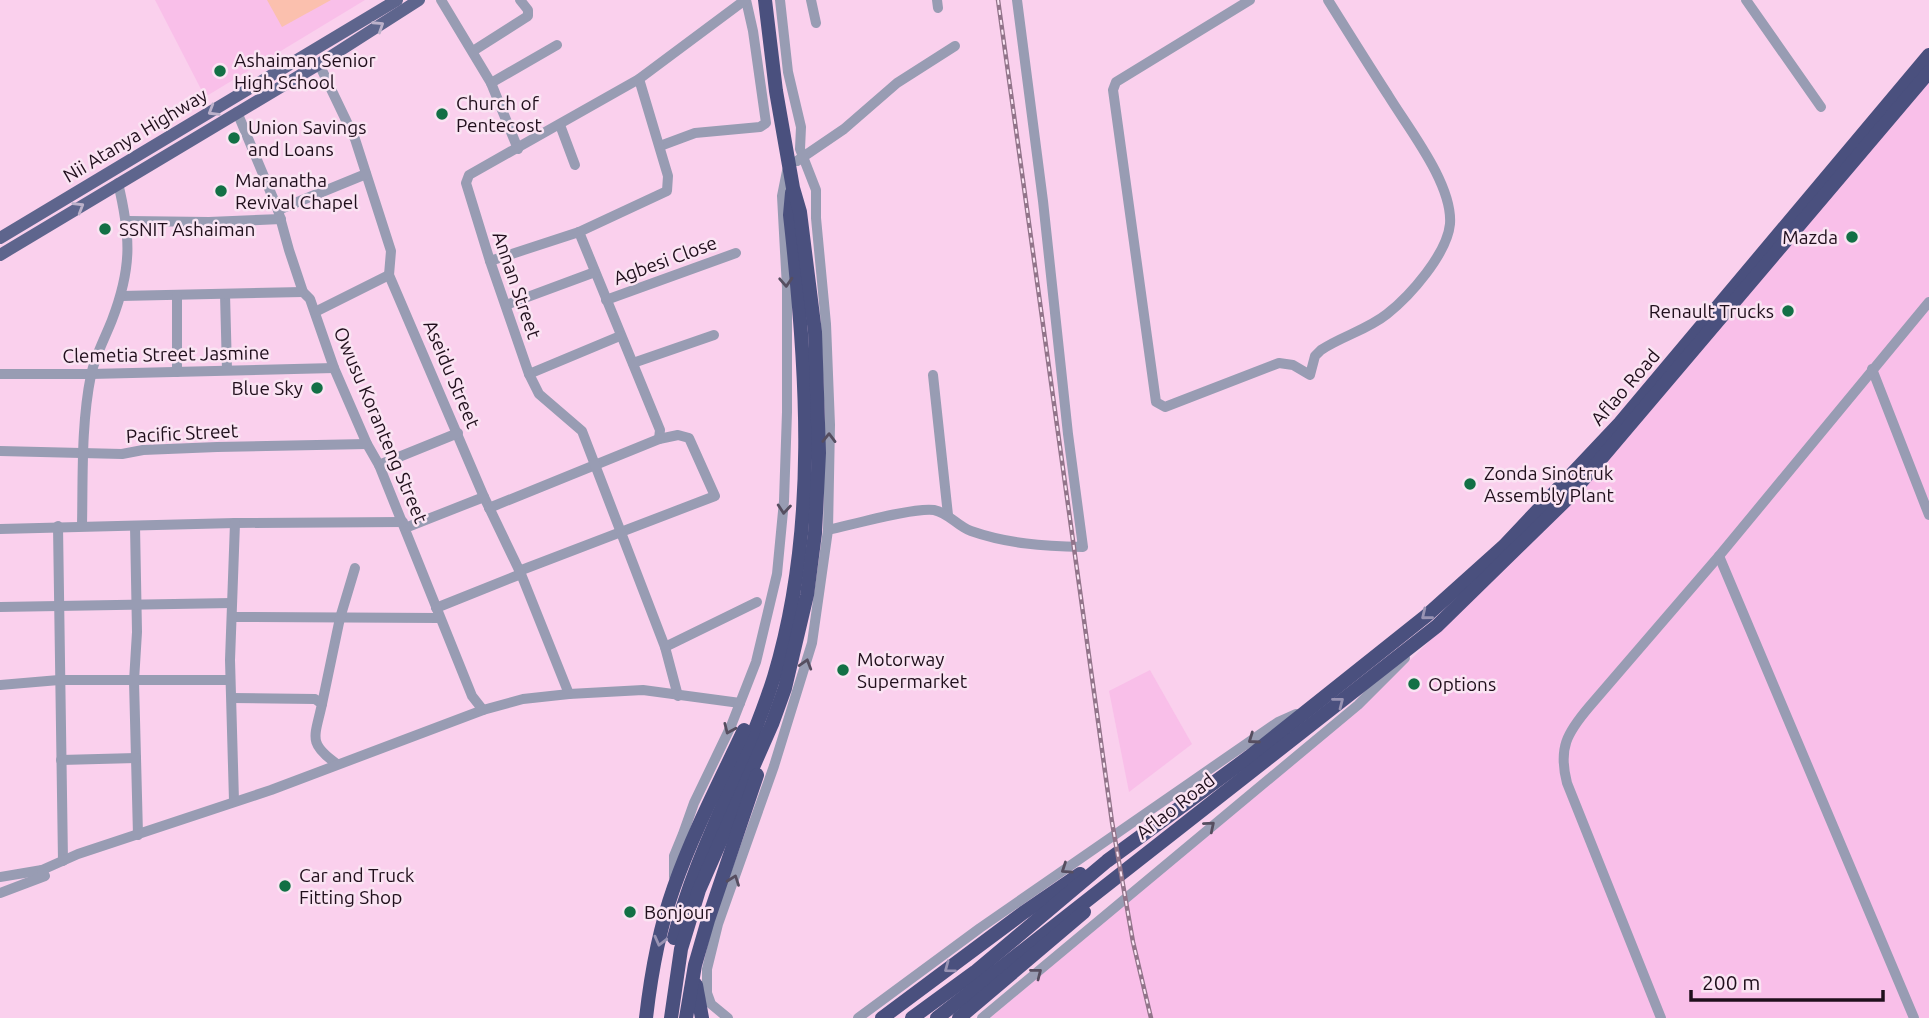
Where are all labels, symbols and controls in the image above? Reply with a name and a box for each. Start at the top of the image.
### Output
one-way arrow [371,21,384,34]
place label: Ashaiman Senior High School [234,49,376,93]
marker: Ashaiman Senior High School [212,63,228,79]
street label: Nii Atanya Highway [59,83,211,187]
place label: Church of Pentecost [456,92,542,136]
one-way arrow [207,103,220,116]
marker: Church of Pentecost [434,106,450,122]
place label: Union Savings and Loans [248,116,366,160]
marker: Union Savings and Loans [226,130,242,146]
place label: Maranatha Revival Chapel [235,169,358,213]
marker: Maranatha Revival Chapel [213,183,229,199]
one-way arrow [72,202,85,215]
place label: SSNIT Ashaiman [119,218,255,240]
marker: SSNIT Ashaiman [97,221,113,237]
place label: Mazda [1782,226,1838,248]
street label: Annan Street [488,228,546,342]
marker: Mazda [1844,229,1860,245]
street label: Agbesi Close [610,231,720,289]
one-way arrow [778,277,793,288]
place label: Renault Trucks [1649,300,1774,322]
marker: Renault Trucks [1780,303,1796,319]
street label: Aseidu Street [419,317,485,432]
street label: Owusu Koranteng Street [330,324,433,527]
street label: Clemetia Street Jasmine [62,341,270,367]
street label: Aflao Road [1586,344,1664,430]
place label: Blue Sky [232,377,303,399]
marker: Blue Sky [309,380,325,396]
street label: Pacific Street [125,419,239,447]
one-way arrow [822,433,837,444]
place label: Zonda Sinotruk Assembly Plant [1484,462,1615,506]
marker: Zonda Sinotruk Assembly Plant [1462,476,1478,492]
one-way arrow [777,504,792,515]
one-way arrow [1421,607,1434,619]
place label: Motorway Supermarket [857,648,968,692]
one-way arrow [797,658,812,670]
marker: Motorway Supermarket [835,662,851,678]
place label: Options [1428,673,1496,695]
marker: Options [1406,676,1422,692]
one-way arrow [1332,697,1344,710]
one-way arrow [723,722,737,734]
one-way arrow [1248,731,1261,743]
street label: Aflao Road [1131,769,1219,843]
one-way arrow [1202,822,1215,834]
one-way arrow [1061,861,1074,873]
place label: Car and Truck Fitting Shop [299,864,415,908]
one-way arrow [726,874,740,886]
marker: Car and Truck Fitting Shop [277,878,293,894]
place label: Bonjour [644,901,712,923]
marker: Bonjour [622,904,638,920]
one-way arrow [654,935,668,947]
scale bar [1691,958,1884,1002]
one-way arrow [944,959,957,972]
one-way arrow [1029,968,1041,981]
text: 200 m [1702,970,1760,994]

